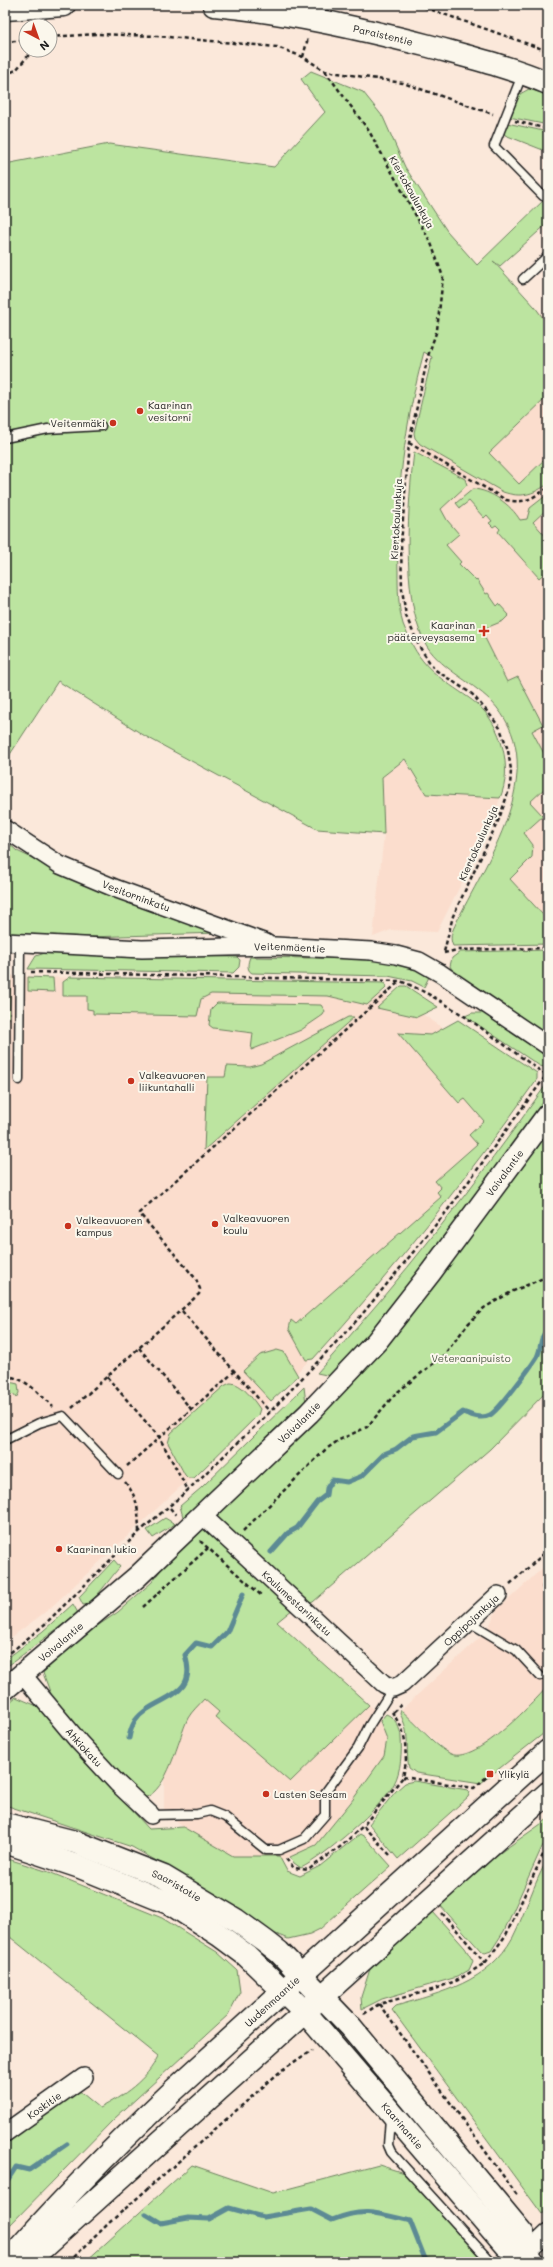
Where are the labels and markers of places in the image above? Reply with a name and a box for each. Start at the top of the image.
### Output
place label: Kaarinan vesitorni [148,398,192,424]
marker: Kaarinan vesitorni [135,406,145,416]
place label: Veitenmäki [51,416,105,430]
marker: Veitenmäki [108,418,118,428]
place label: Kaarinan pääterveysasema [388,618,475,644]
marker: Kaarinan pääterveysasema [478,625,490,637]
place label: Valkeavuoren liikuntahalli [139,1068,205,1094]
marker: Valkeavuoren liikuntahalli [126,1076,136,1086]
place label: Valkeavuoren koulu [223,1211,289,1237]
place label: Valkeavuoren kampus [76,1213,142,1239]
marker: Valkeavuoren koulu [210,1219,220,1229]
marker: Valkeavuoren kampus [63,1221,73,1231]
place label: Kaarinan lukio [67,1542,136,1556]
marker: Kaarinan lukio [54,1544,64,1554]
place label: Ylikylä [498,1767,529,1781]
marker: Ylikylä [485,1769,495,1779]
place label: Lasten Seesam [274,1787,347,1801]
marker: Lasten Seesam [261,1789,271,1799]

